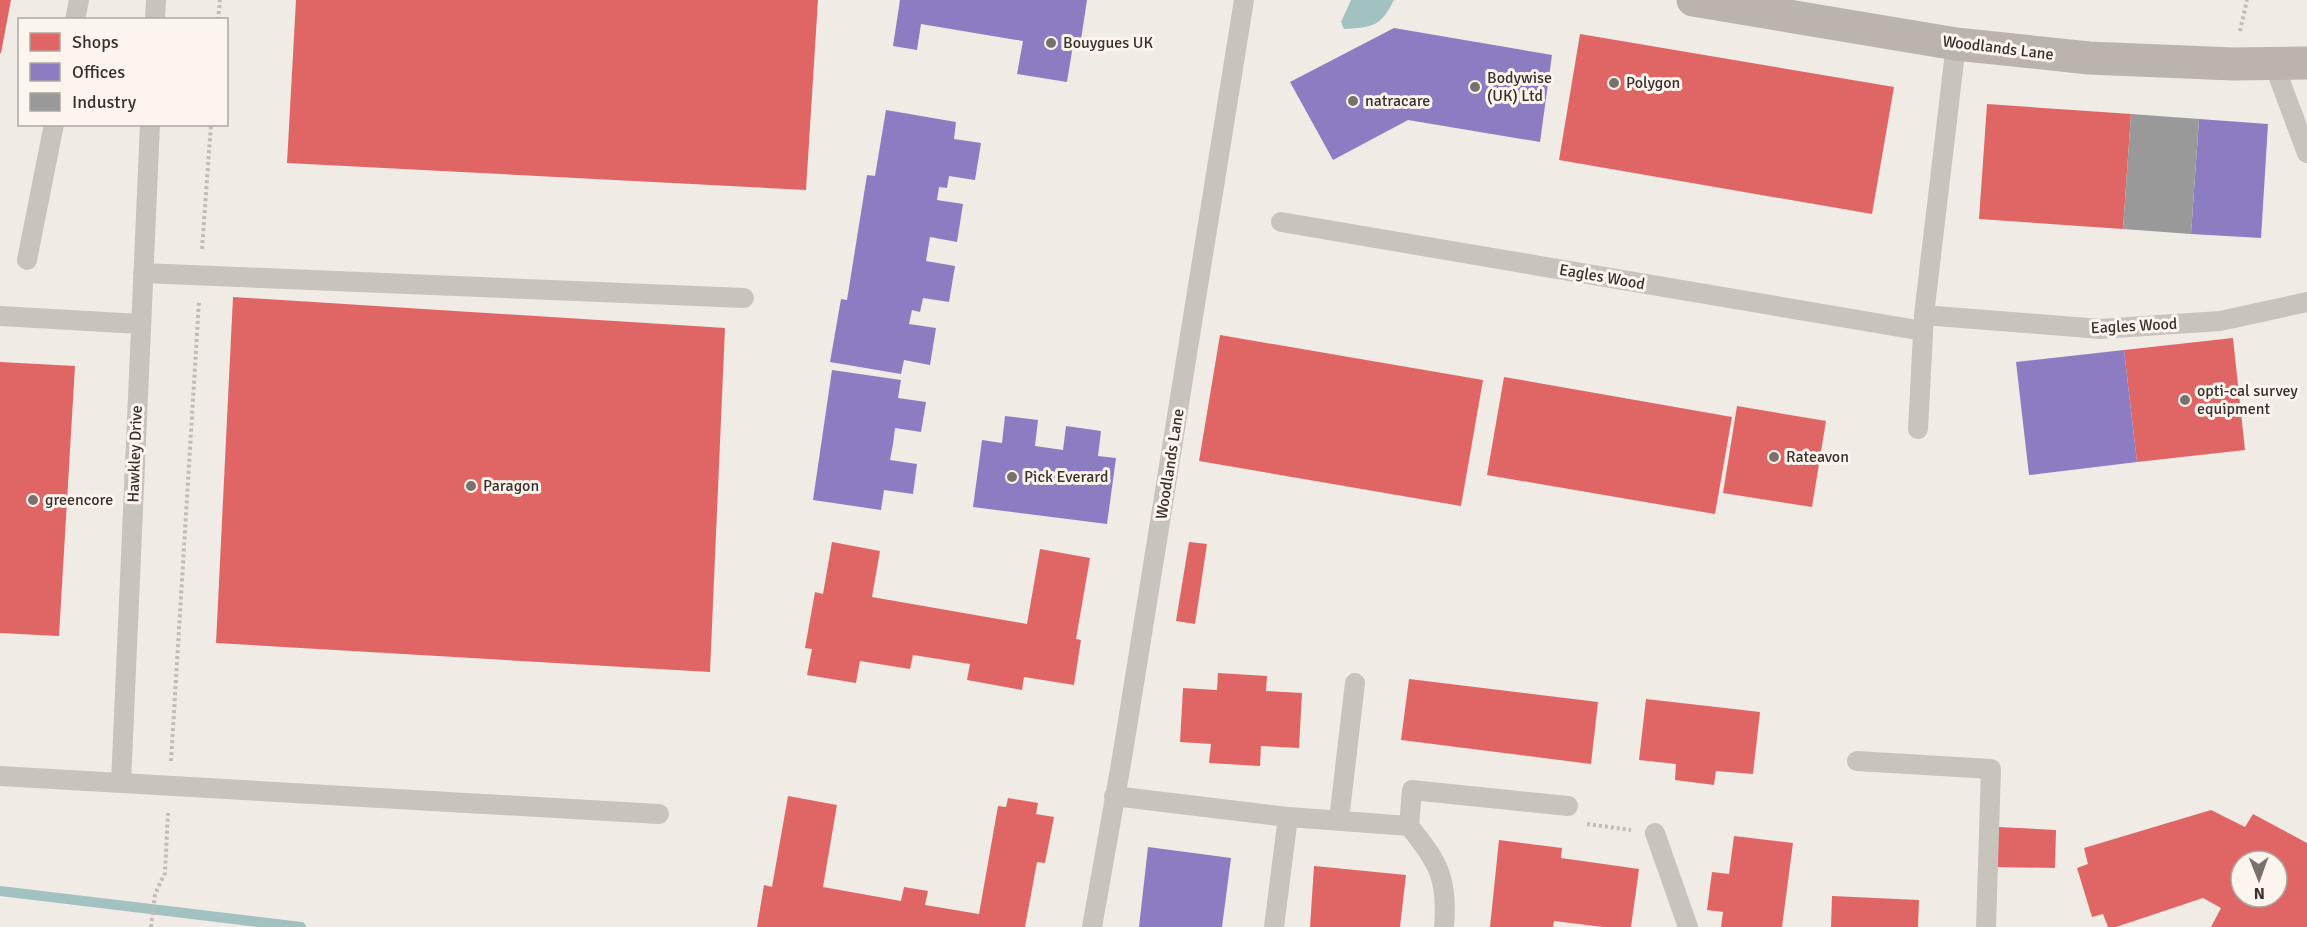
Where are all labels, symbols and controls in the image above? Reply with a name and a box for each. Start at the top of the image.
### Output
legend [18,18,228,126]
text: Shops [72,31,119,53]
street label: Woodlands Lane [1941,31,2055,65]
place label: Bouygues UK [1063,33,1154,53]
marker: Bouygues UK [1044,36,1058,50]
text: Offices [72,61,125,83]
place label: Bodywise (UK) Ltd [1487,68,1552,106]
place label: Polygon [1626,73,1680,93]
marker: Polygon [1607,76,1621,90]
marker: Bodywise (UK) Ltd [1468,80,1482,94]
text: Industry [72,91,137,113]
place label: natracare [1365,91,1430,111]
marker: natracare [1346,94,1360,108]
street label: Eagles Wood [1558,260,1646,294]
street label: Eagles Wood [2090,314,2178,338]
place label: opti-cal survey equipment [2197,381,2298,419]
marker: opti-cal survey equipment [2178,393,2192,407]
street label: Hawkley Drive [123,405,147,503]
street label: Woodlands Lane [1151,407,1189,521]
place label: Rateavon [1786,447,1849,467]
marker: Rateavon [1767,450,1781,464]
place label: Pick Everard [1024,467,1109,487]
marker: Pick Everard [1005,470,1019,484]
place label: Paragon [483,476,539,496]
marker: Paragon [464,479,478,493]
place label: greencore [45,490,113,510]
marker: greencore [26,493,40,507]
north arrow [2229,849,2289,909]
text: N [2254,883,2265,903]

